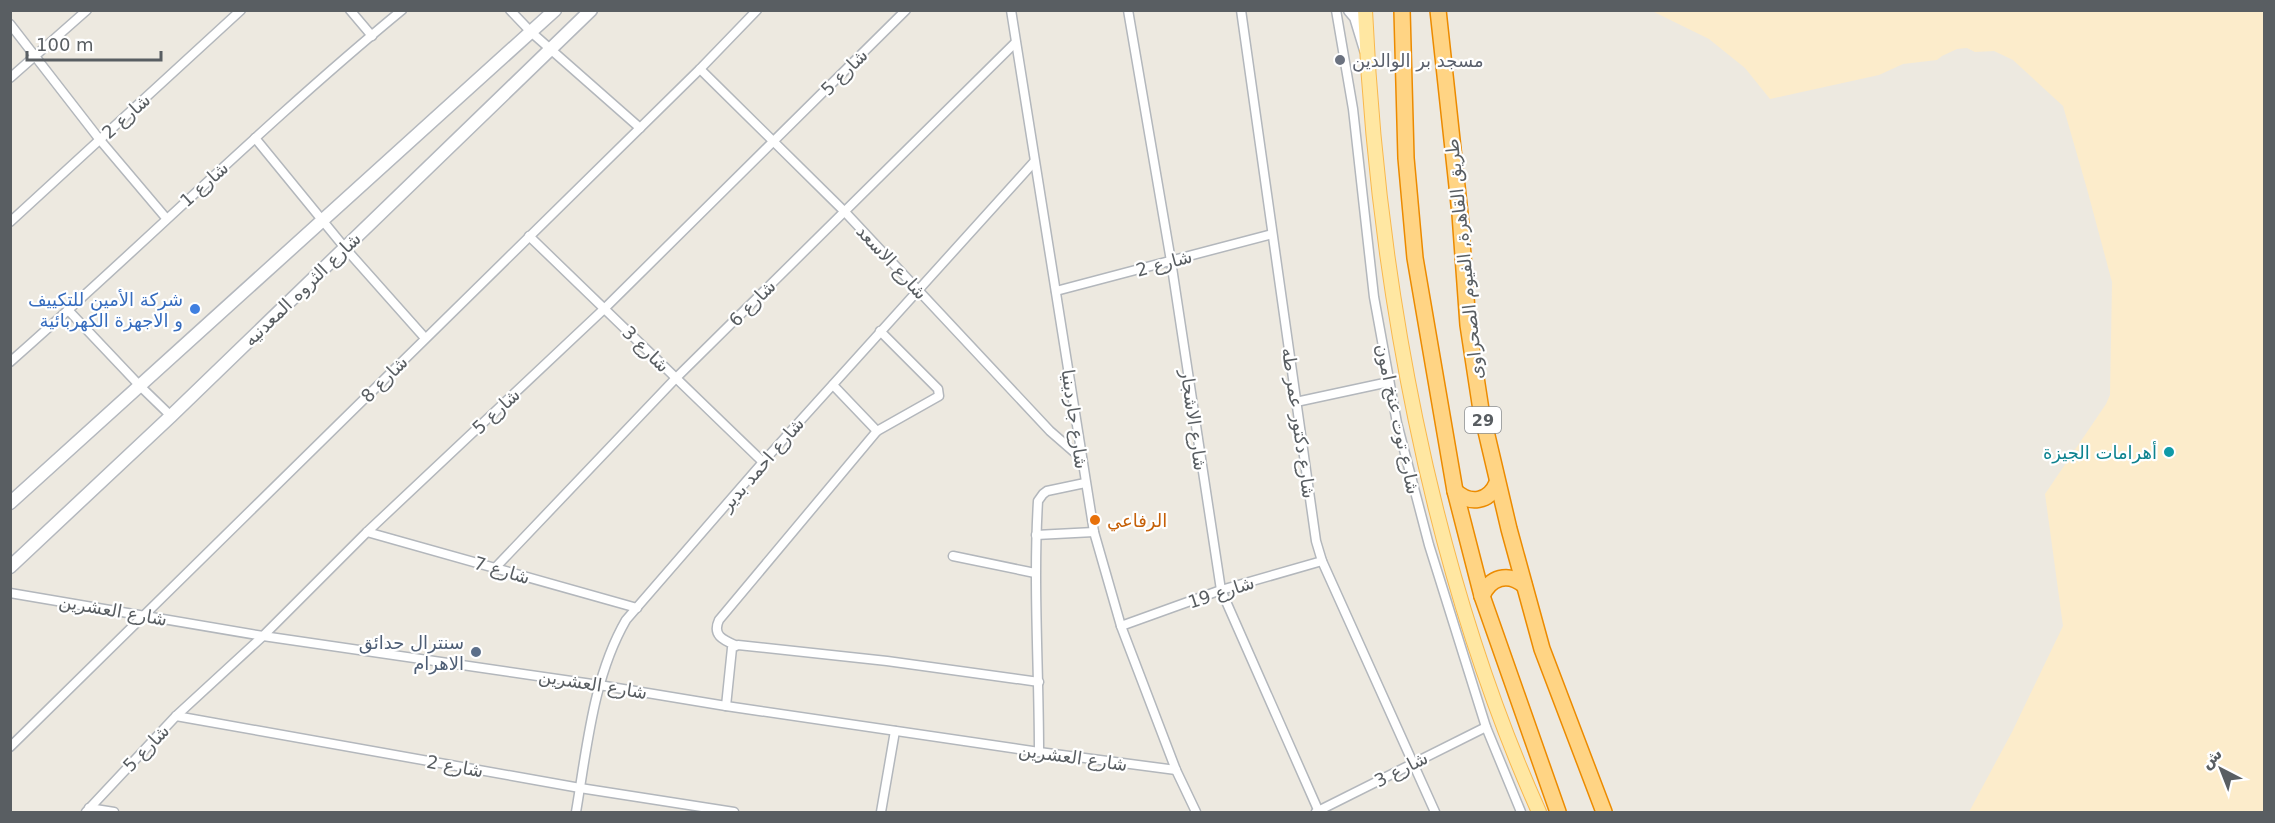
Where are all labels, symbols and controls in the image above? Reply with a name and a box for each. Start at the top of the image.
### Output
scale bar [27,24,160,62]
text: 100 m [36,34,94,55]
street label: شارع 5 [816,44,872,100]
place label: مسجد بر الوالدين [1352,50,1484,72]
marker: مسجد بر الوالدين [1333,53,1347,67]
street label: شارع 2 [98,89,155,144]
street label: طريق القاهرة, الفيوم الصحراوى [1441,137,1488,380]
street label: شارع 1 [176,157,233,212]
street label: شارع الاسعد [851,220,932,304]
street label: شارع الثروه المعدنيه [239,228,366,351]
street label: شارع 2 [1134,245,1195,282]
street label: شارع 6 [724,275,780,331]
place label: شركة الأمين للتكييف و الاجهزة الكهربائية [28,289,183,332]
marker: شركة الأمين للتكييف و الاجهزة الكهربائية [188,302,202,316]
street label: شارع 3 [617,322,674,377]
street label: شارع توت عنخ امون [1371,342,1424,496]
street label: شارع دكتور عمر طه [1277,346,1320,500]
street label: شارع 8 [356,351,412,407]
street label: شارع الاشجار [1175,367,1211,472]
street label: شارع جاردينيا [1057,368,1092,470]
street label: شارع 5 [468,384,525,439]
road number: 29 [1465,407,1501,433]
street label: شارع احمد بدير [715,413,809,516]
place label: أهرامات الجيزة [2043,441,2157,464]
marker: أهرامات الجيزة [2162,445,2176,459]
place label: الرفاعي [1107,510,1167,532]
marker: الرفاعي [1088,513,1102,527]
street label: شارع 7 [471,552,532,589]
street label: شارع 19 [1185,571,1257,614]
street label: شارع العشرين [57,590,169,631]
place label: سنترال حدائق الاهرام [359,632,464,675]
marker: سنترال حدائق الاهرام [469,645,483,659]
street label: شارع العشرين [537,665,649,704]
street label: شارع 5 [119,720,174,777]
street label: شارع العشرين [1017,739,1129,776]
north arrow [2191,739,2251,799]
text: ش [2197,744,2226,773]
street label: شارع 3 [1371,747,1432,792]
street label: شارع 2 [425,751,485,782]

